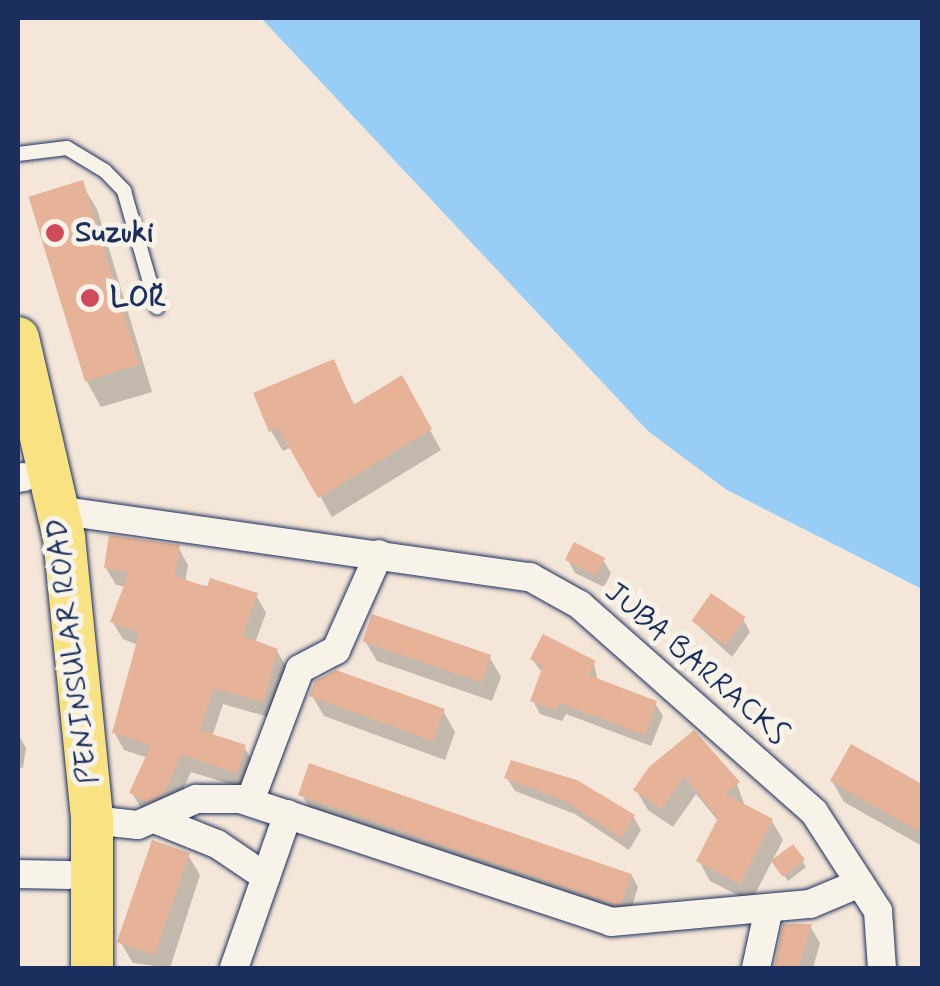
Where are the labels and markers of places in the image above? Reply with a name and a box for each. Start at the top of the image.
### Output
place label: Suzuki [75,215,154,251]
marker: Suzuki [44,222,66,244]
place label: LŎR [110,280,166,316]
marker: LŎR [79,287,101,309]

